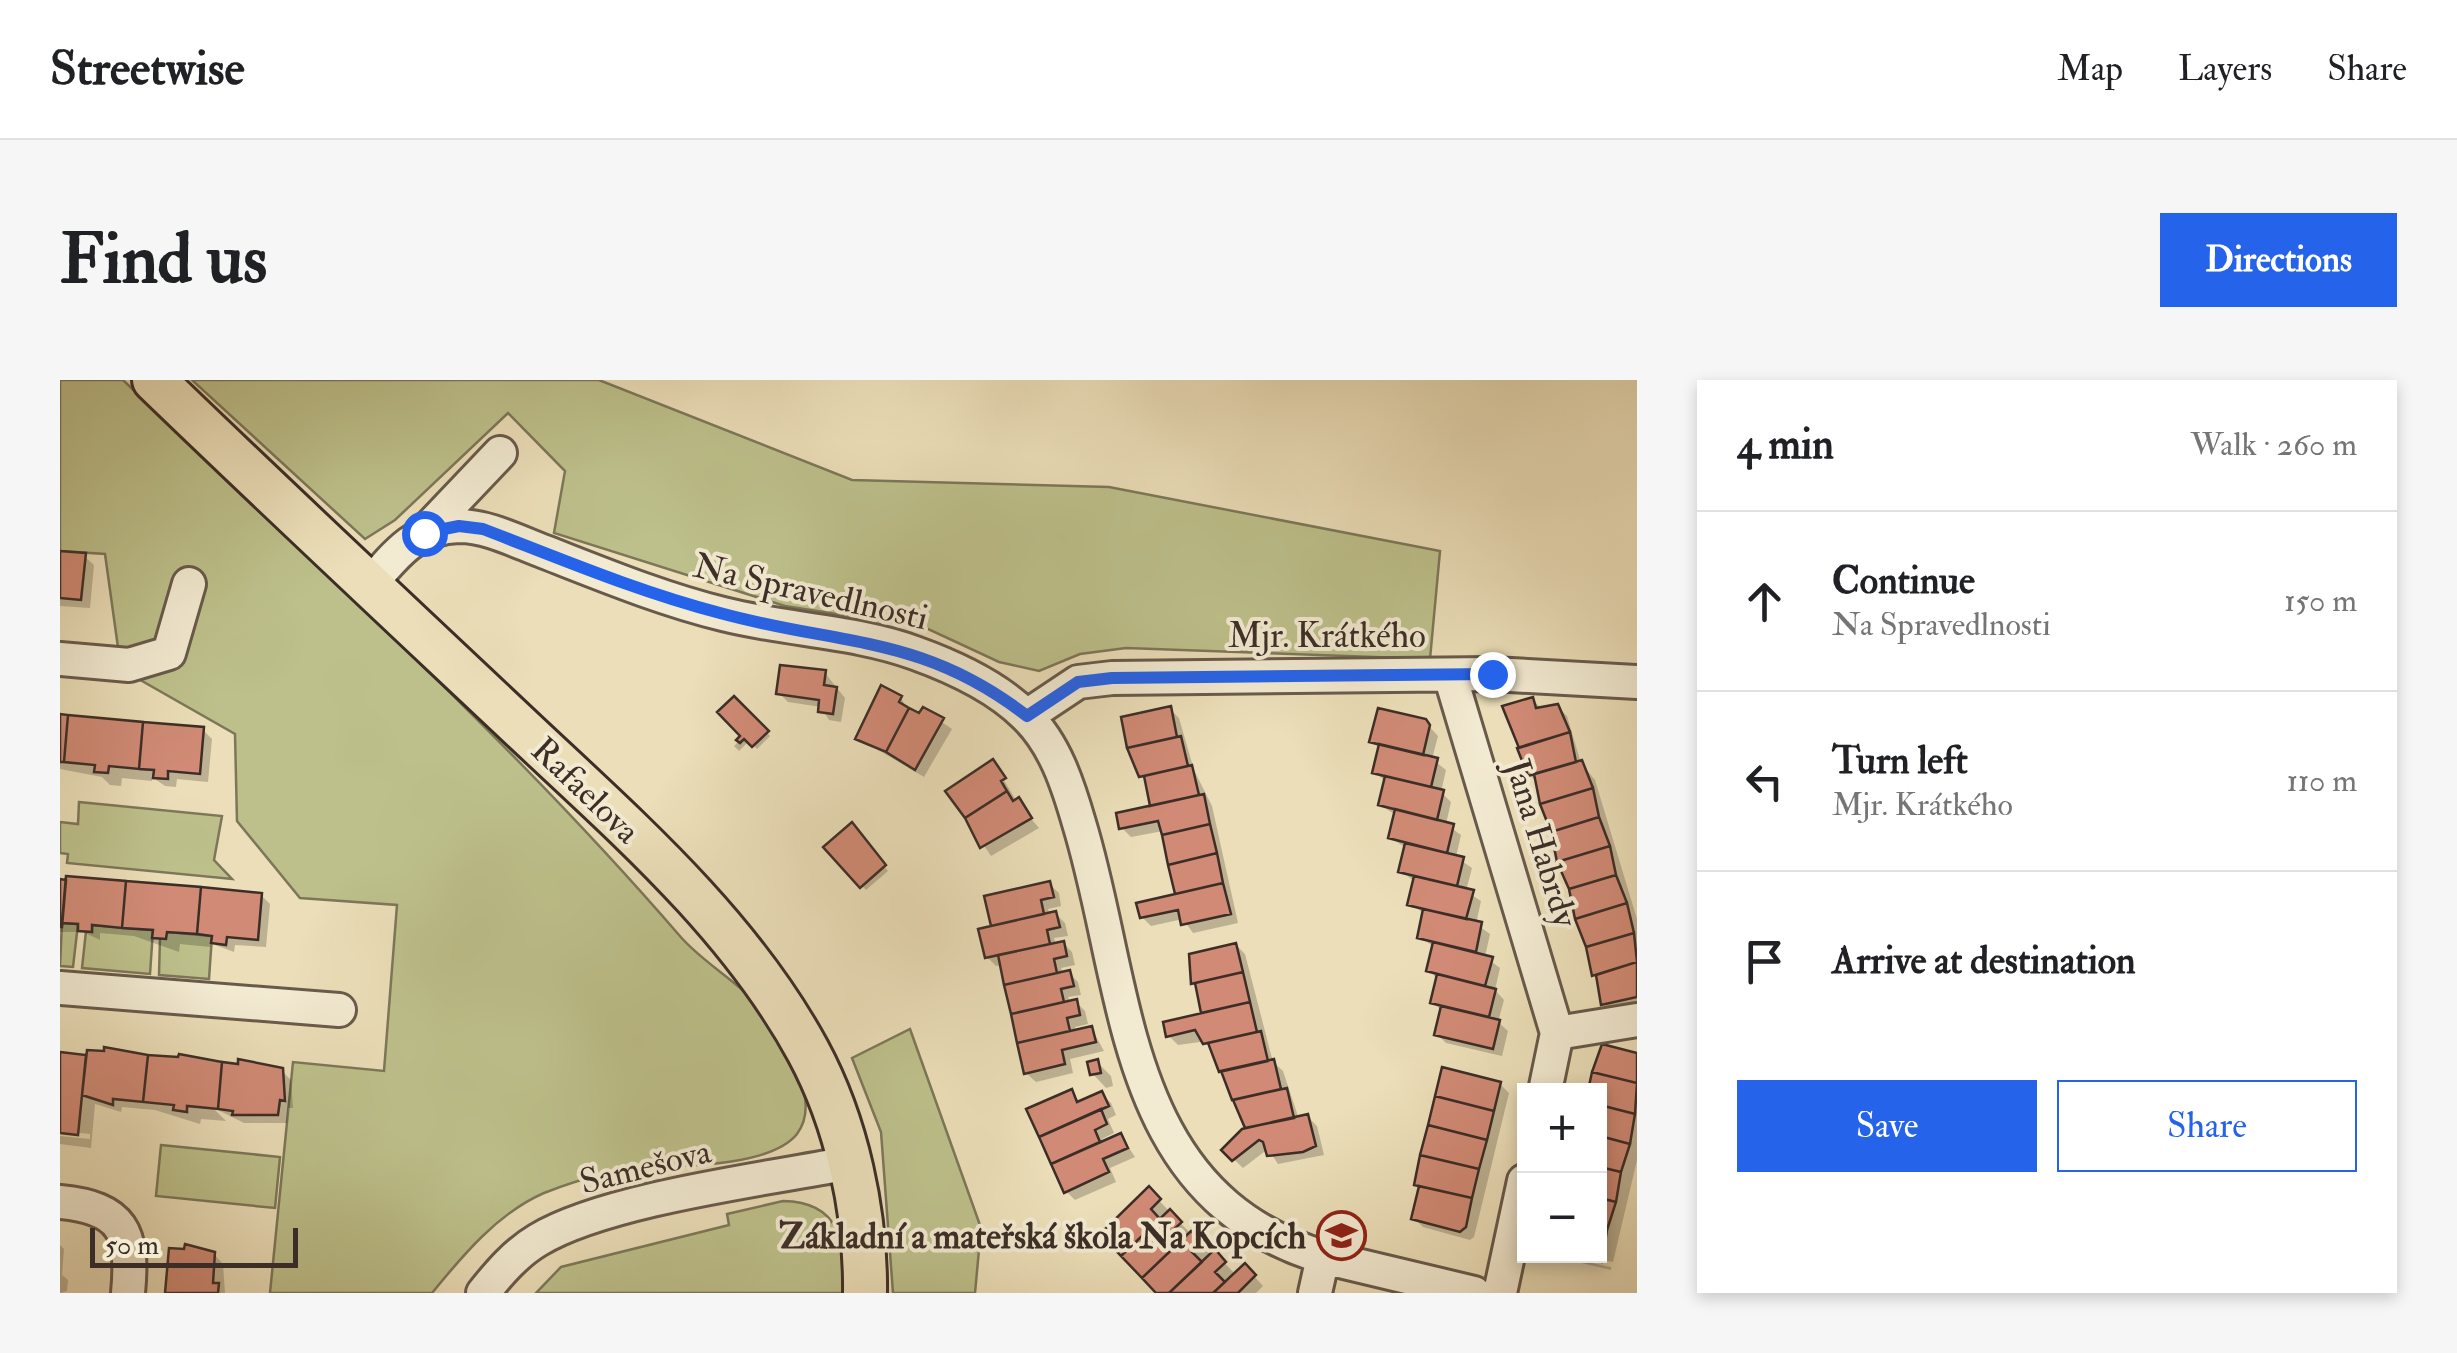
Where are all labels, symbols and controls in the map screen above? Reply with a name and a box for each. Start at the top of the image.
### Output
text: Streetwise [50,39,245,99]
text: Map [2057,47,2123,91]
text: Layers [2178,47,2272,91]
text: Share [2327,47,2407,91]
button: Directions [2160,213,2397,307]
text: Find us [60,216,267,304]
text: 4 min [1737,419,1834,471]
text: Walk · 260 m [2191,425,2357,465]
route start [402,511,448,557]
street label: Na Spravedlnosti [689,544,932,640]
text: Continue [1832,557,1975,605]
icon: ahead [1737,574,1792,629]
text: 150 m [2284,581,2357,621]
text: Na Spravedlnosti [1832,605,2051,645]
street label: Mjr. Krátkého [1228,614,1426,658]
route end [1470,652,1516,698]
street label: Rafaelova [522,728,649,854]
text: Turn left [1832,737,1968,785]
street label: Jana Habrdy [1494,753,1588,933]
icon: left [1737,754,1792,809]
text: 110 m [2286,761,2357,801]
text: Mjr. Krátkého [1832,785,2013,825]
icon: arrive [1737,934,1792,989]
text: Arrive at destination [1832,937,2136,985]
button: Save [1737,1080,2037,1172]
button: Share [2057,1080,2357,1172]
map controls [1517,1083,1607,1263]
button: + [1517,1083,1607,1173]
street label: Samešova [575,1129,716,1204]
button: − [1517,1173,1607,1263]
school or university icon: Základní a mateřská škola Na Kopcích [1315,1210,1367,1262]
place label: Základní a mateřská škola Na Kopcích [779,1215,1307,1259]
scale bar [90,1223,298,1268]
text: 50 m [105,1228,159,1263]

